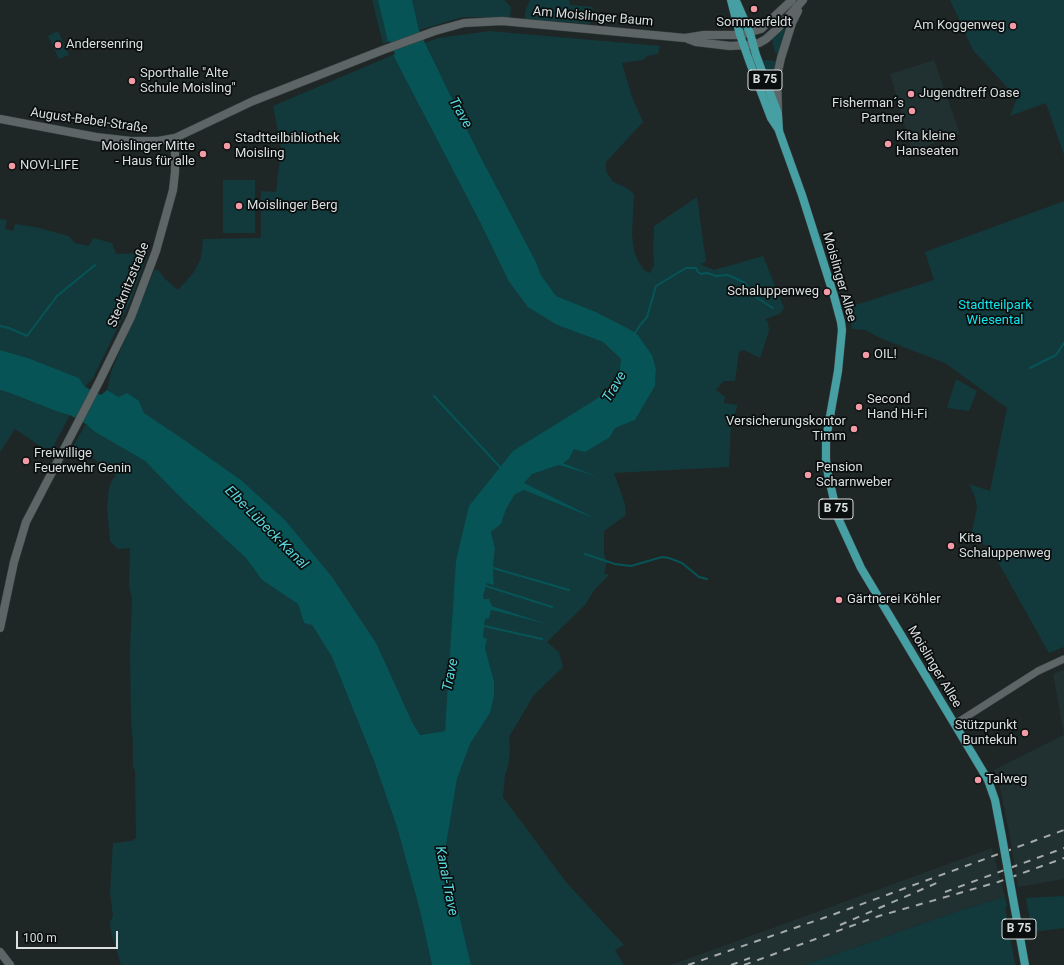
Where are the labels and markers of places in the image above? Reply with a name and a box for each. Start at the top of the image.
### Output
marker: Sommerfeldt [749,4,759,14]
place label: Sommerfeldt [716,15,792,31]
place label: Am Koggenweg [914,18,1005,34]
marker: Am Koggenweg [1008,21,1018,31]
place label: Andersenring [66,37,143,53]
marker: Andersenring [53,40,63,50]
place label: Sporthalle "Alte Schule Moisling" [140,66,236,97]
marker: Sporthalle "Alte Schule Moisling" [127,76,137,86]
place label: Jugendtreff Oase [919,86,1019,102]
marker: Jugendtreff Oase [906,89,916,99]
place label: Fisherman´s Partner [832,96,904,127]
marker: Fisherman´s Partner [907,106,917,116]
place label: Kita kleine Hanseaten [896,129,959,160]
place label: Stadtteilbibliothek Moisling [235,131,339,162]
place label: Moislinger Mitte - Haus für alle [101,139,195,170]
marker: Kita kleine Hanseaten [883,139,893,149]
marker: Stadtteilbibliothek Moisling [222,141,232,151]
marker: Moislinger Mitte - Haus für alle [198,149,208,159]
place label: NOVI-LIFE [20,158,79,174]
marker: NOVI-LIFE [7,161,17,171]
place label: Moislinger Berg [247,198,338,214]
marker: Moislinger Berg [234,201,244,211]
place label: Schaluppenweg [727,284,819,300]
marker: Schaluppenweg [822,287,832,297]
place label: OIL! [874,347,897,363]
marker: OIL! [861,350,871,360]
place label: Second Hand Hi-Fi [867,392,927,423]
marker: Second Hand Hi-Fi [854,402,864,412]
place label: Versicherungskontor Timm [726,414,846,445]
marker: Versicherungskontor Timm [849,424,859,434]
place label: Freiwillige Feuerwehr Genin [34,446,131,477]
marker: Freiwillige Feuerwehr Genin [21,456,31,466]
place label: Pension Scharnweber [816,460,892,491]
marker: Pension Scharnweber [803,470,813,480]
place label: Kita Schaluppenweg [959,531,1051,562]
marker: Kita Schaluppenweg [946,541,956,551]
place label: Gärtnerei Köhler [847,592,941,608]
marker: Gärtnerei Köhler [834,595,844,605]
place label: Stützpunkt Buntekuh [955,718,1017,749]
marker: Stützpunkt Buntekuh [1020,728,1030,738]
place label: Talweg [986,772,1027,788]
marker: Talweg [973,775,983,785]

